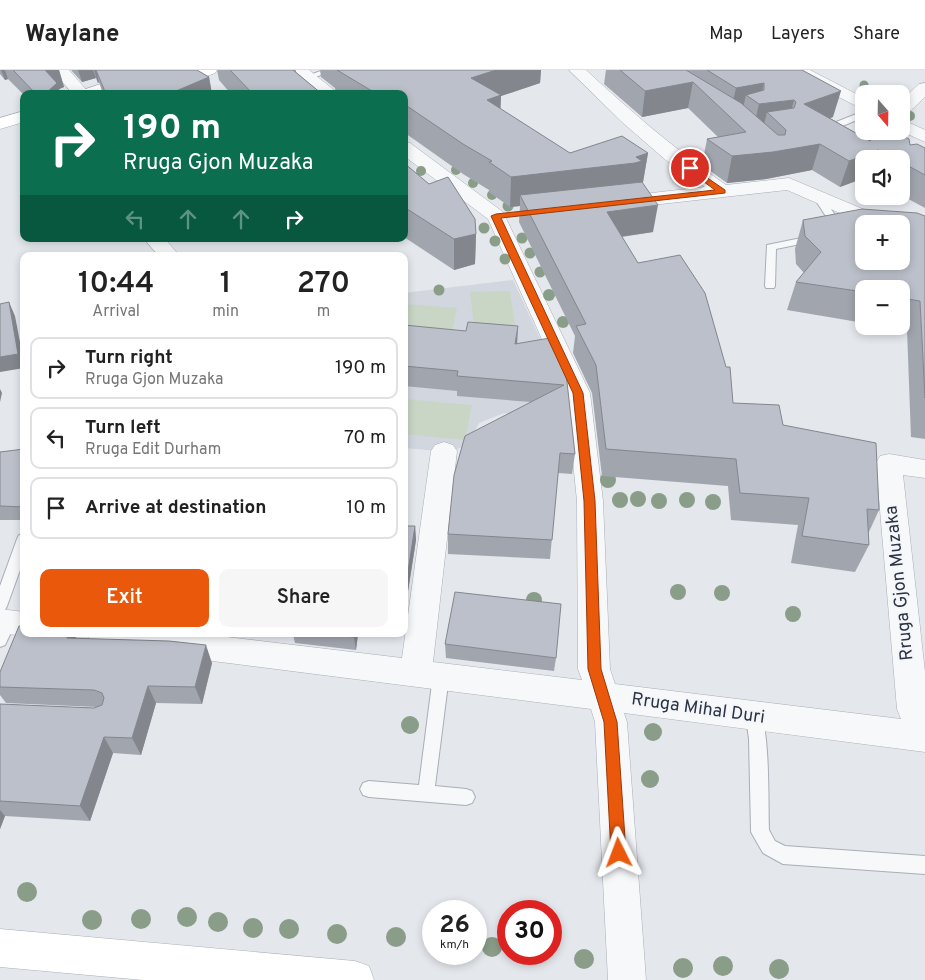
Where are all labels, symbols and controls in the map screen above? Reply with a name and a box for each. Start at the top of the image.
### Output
text: Waylane [25,20,119,50]
text: Map [709,23,743,46]
text: Layers [771,23,825,46]
text: Share [853,23,900,46]
north arrow [855,85,910,140]
map controls [855,85,910,335]
text: 190 m [123,107,221,151]
icon: right [40,110,105,175]
pin [669,147,711,189]
text: Rruga Gjon Muzaka [123,150,313,177]
button: sound [855,150,910,205]
icon: arrive [676,154,704,182]
icon: left [121,205,149,233]
icon: ahead [174,205,202,233]
icon: ahead [227,205,255,233]
icon: right [280,205,308,233]
button: + [855,215,910,270]
text: 10:44 [78,266,154,303]
text: 1 [220,266,231,303]
text: 270 [297,266,350,303]
button: − [855,280,910,335]
text: Arrival [92,302,140,322]
text: min [212,302,239,322]
text: m [317,302,330,322]
text: Turn right [85,346,173,370]
icon: right [42,354,70,382]
text: 190 m [335,356,386,380]
text: Rruga Gjon Muzaka [85,370,224,390]
text: Turn left [85,416,161,440]
icon: left [42,424,70,452]
text: 70 m [344,426,386,450]
text: Rruga Edit Durham [85,440,221,460]
icon: arrive [42,494,70,522]
text: Arrive at destination [85,496,266,520]
text: 10 m [346,496,386,520]
street label: Rruga Gjon Muzaka [880,504,920,662]
button: Exit [40,569,209,627]
button: Share [219,569,388,627]
street label: Rruga Mihal Duri [630,688,766,730]
position arrow [592,826,644,878]
speed limit sign: 30 [497,900,562,965]
text: 26 [439,910,470,942]
text: km/h [440,937,469,953]

